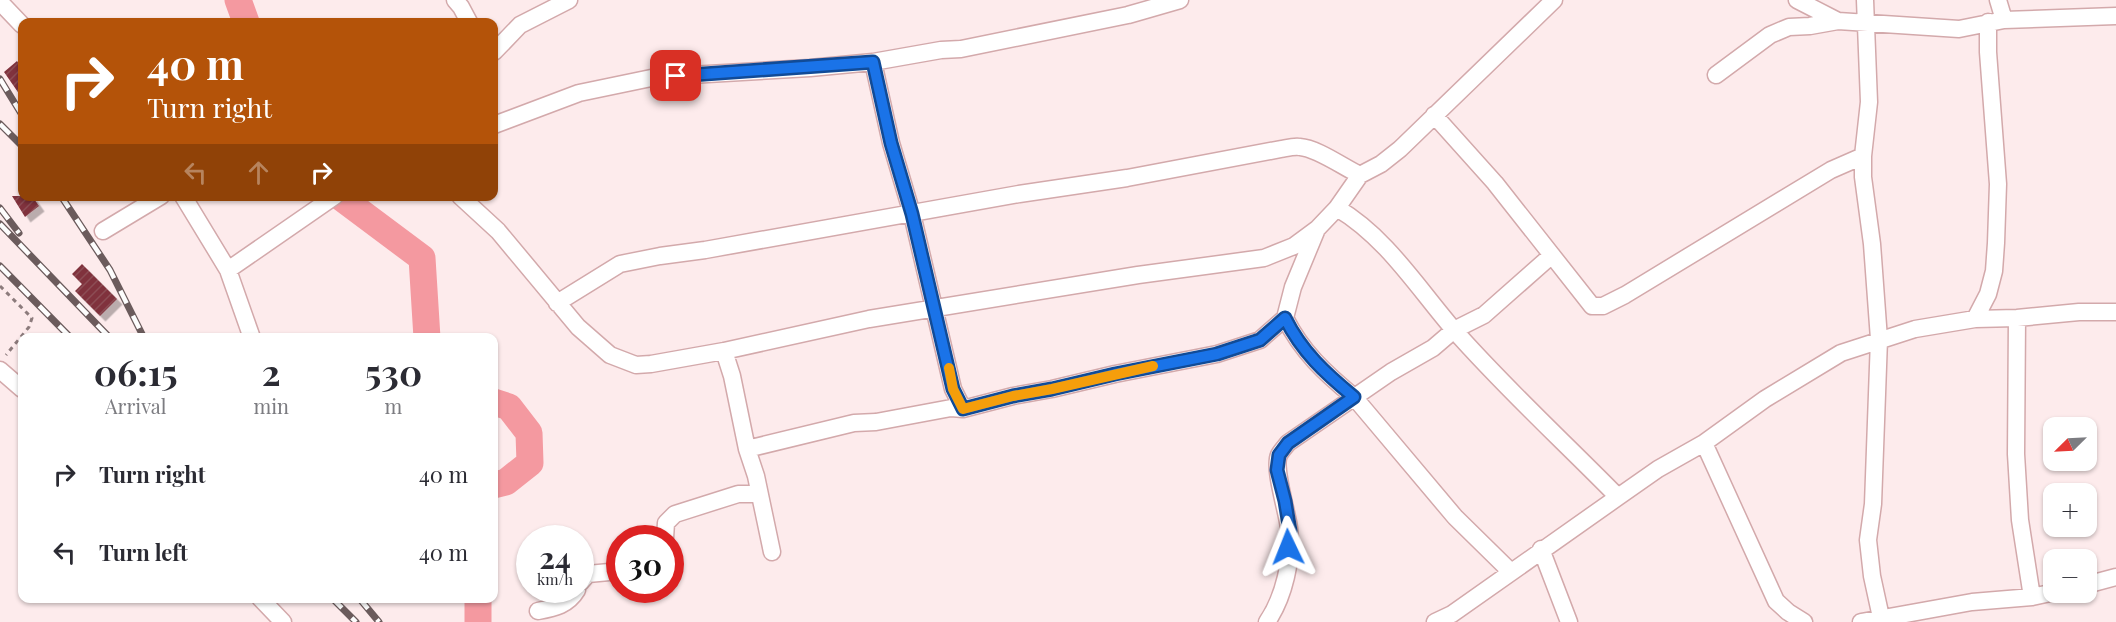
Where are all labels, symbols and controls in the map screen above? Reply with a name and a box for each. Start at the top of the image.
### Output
text: 40 m [147,35,244,91]
icon: right [48,42,126,120]
pin [650,50,701,101]
icon: arrive [659,59,692,92]
text: Turn right [147,89,272,125]
icon: left [179,156,212,189]
icon: ahead [242,156,275,189]
icon: right [305,156,338,189]
text: 06:15 [94,347,178,395]
text: 2 [262,347,281,395]
text: 530 [365,347,422,395]
text: Arrival [105,392,167,419]
text: min [253,392,289,419]
text: m [385,392,402,419]
north arrow [2043,417,2097,471]
map controls [2043,417,2097,603]
icon: right [48,458,81,491]
text: Turn right [99,459,205,489]
text: 40 m [419,459,468,489]
button: + [2043,483,2097,537]
position arrow [1256,515,1320,579]
speed limit sign: 30 [606,525,684,603]
icon: left [48,536,81,569]
text: Turn left [99,537,188,567]
text: 40 m [419,537,468,567]
text: 24 [539,537,571,577]
button: − [2043,549,2097,603]
text: km/h [537,569,573,589]

